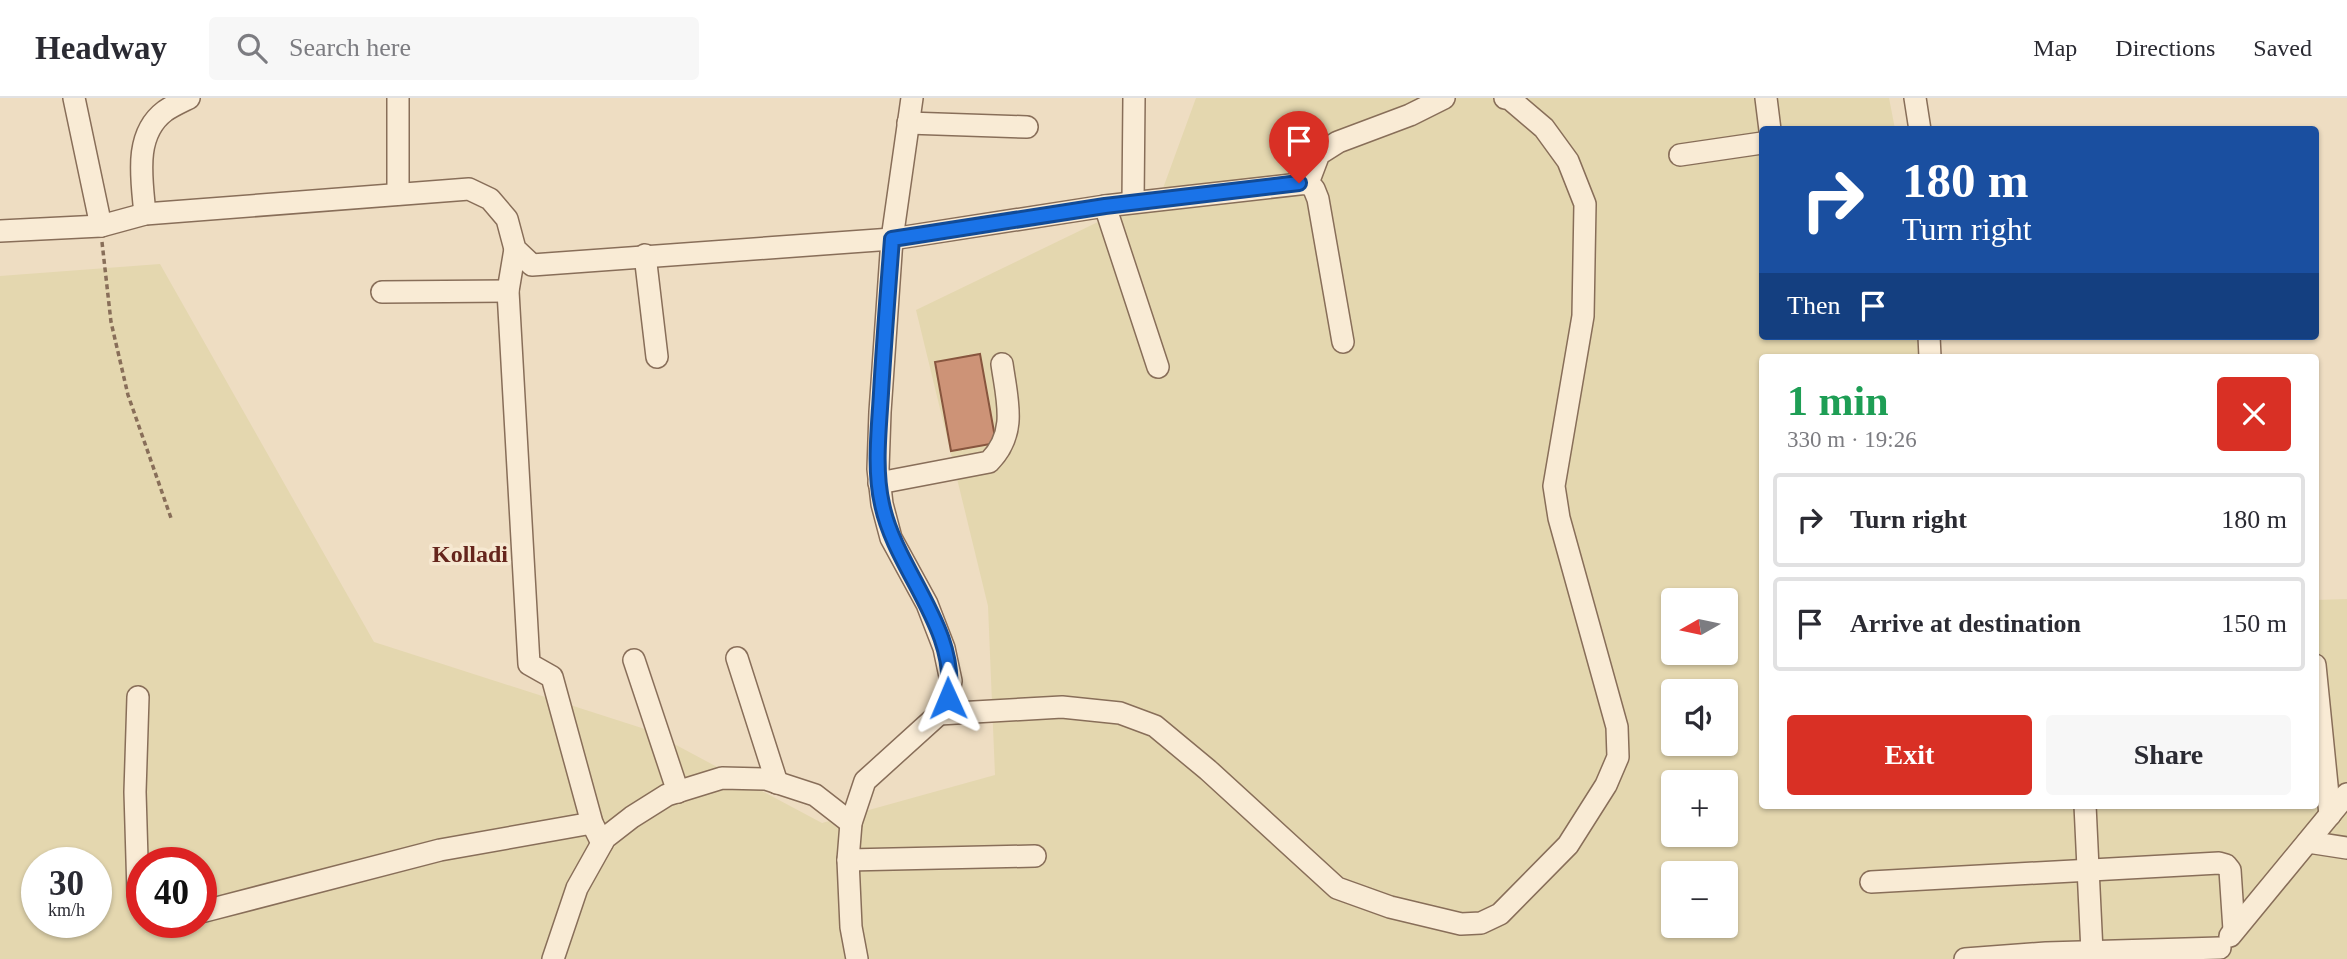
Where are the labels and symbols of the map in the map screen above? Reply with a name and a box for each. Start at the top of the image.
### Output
pin [1269,111,1329,183]
district label: Kolladi [432,541,508,567]
north arrow [1661,588,1738,665]
position arrow [911,661,985,735]
speed limit sign: 40 [126,847,217,938]

